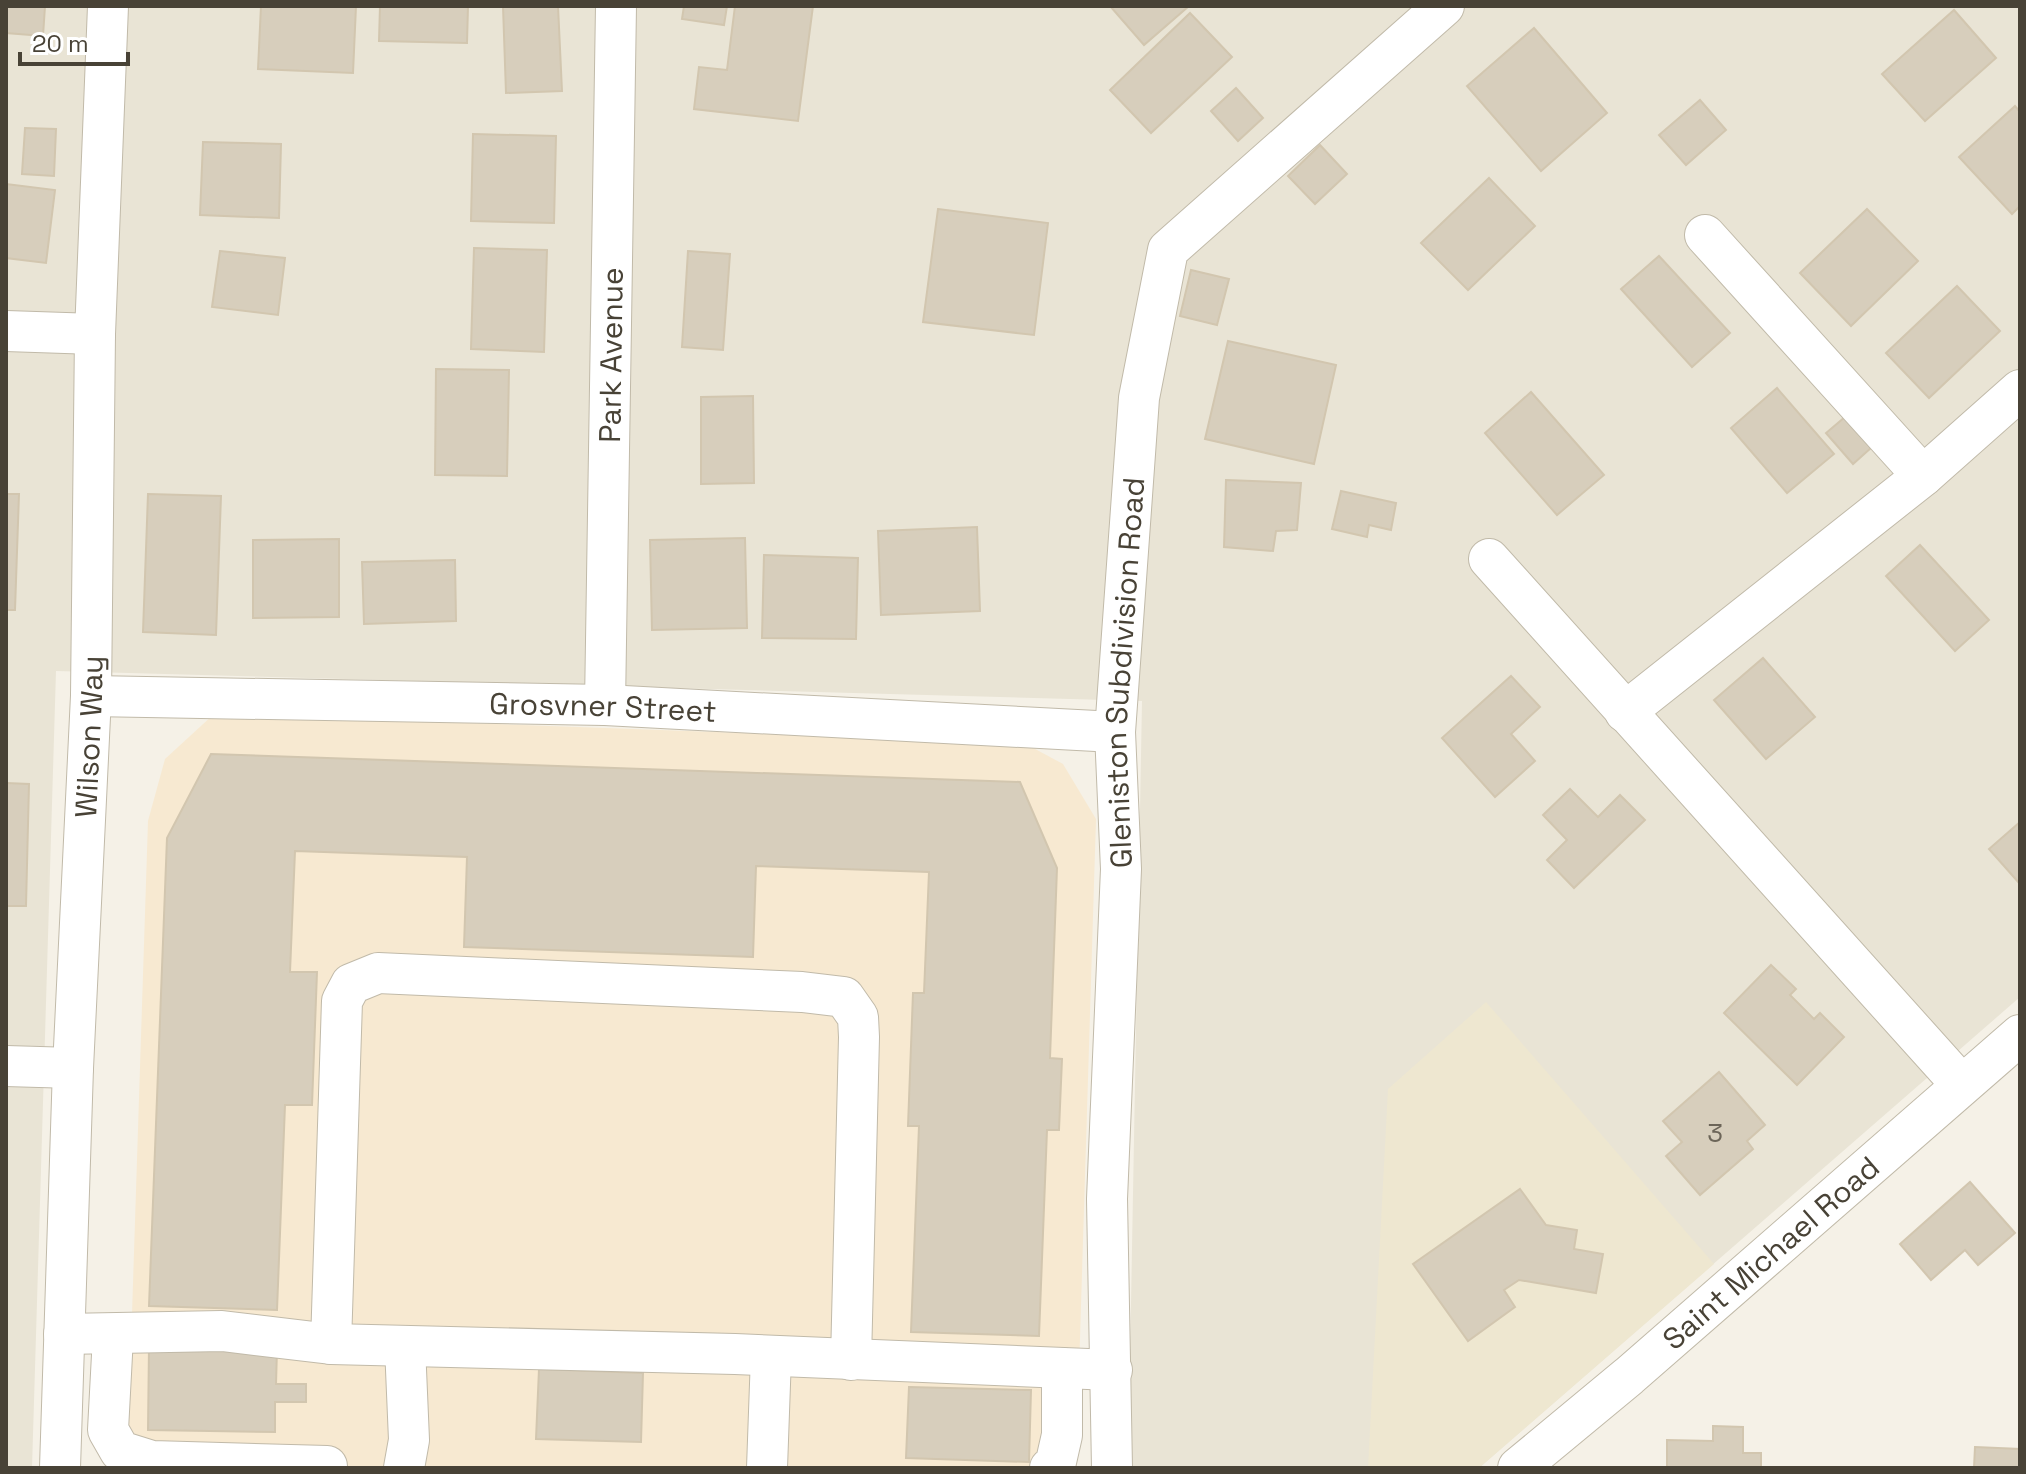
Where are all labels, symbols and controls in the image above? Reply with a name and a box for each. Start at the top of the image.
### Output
scale bar [20,16,128,66]
text: 20 m [32,28,89,59]
street label: Park Avenue [590,267,631,443]
street label: Gleniston Subdivision Road [1096,476,1153,869]
street label: Wilson Way [66,655,111,819]
street label: Grosvner Street [489,683,718,730]
house number: 3 [1707,1116,1723,1150]
street label: Saint Michael Road [1654,1147,1887,1358]

